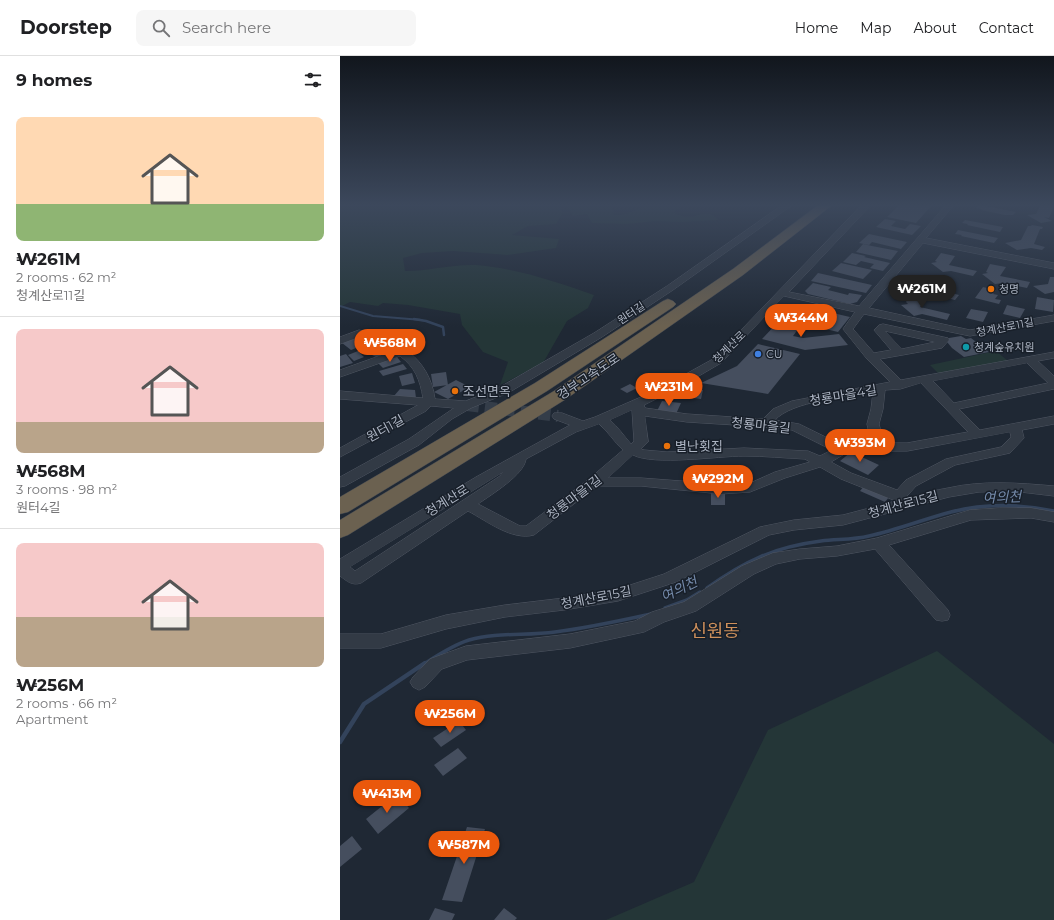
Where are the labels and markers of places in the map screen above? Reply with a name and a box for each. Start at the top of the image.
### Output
pin: ₩261M [894,275,950,309]
place label: 청명 [999,282,1019,296]
marker: 청명 [986,284,996,294]
pin: ₩344M [773,304,829,338]
pin: ₩568M [362,329,418,363]
place label: 청계숲유치원 [974,340,1035,354]
marker: 청계숲유치원 [961,342,971,352]
place label: CU [766,347,783,361]
marker: CU [753,349,763,359]
pin: ₩231M [641,373,697,407]
place label: 조선면옥 [463,383,511,399]
marker: 조선면옥 [450,386,460,396]
pin: ₩393M [832,429,888,463]
place label: 별난횟집 [675,438,723,454]
marker: 별난횟집 [662,441,672,451]
pin: ₩292M [690,465,746,499]
pin: ₩256M [422,700,478,734]
pin: ₩413M [359,780,415,814]
pin: ₩587M [436,831,492,865]

